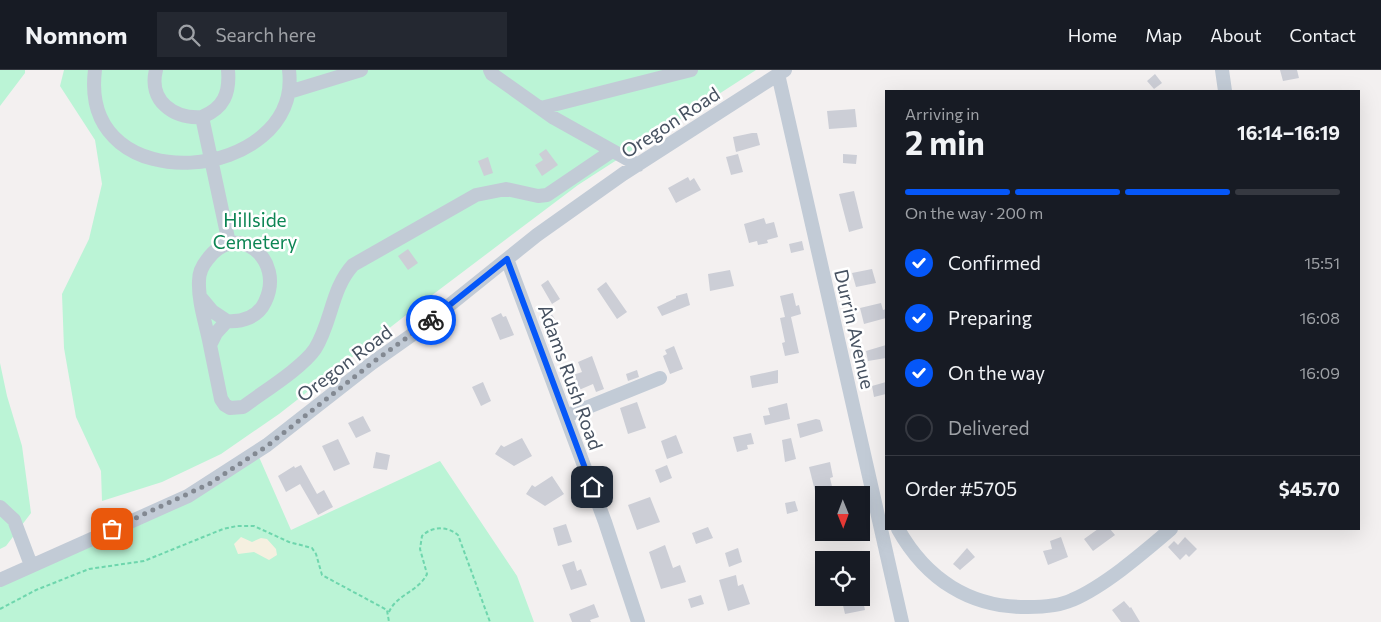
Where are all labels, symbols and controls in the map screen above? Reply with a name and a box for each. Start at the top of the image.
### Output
search box [157,12,507,57]
text: Nomnom [25,20,127,49]
icon: search [175,21,203,49]
text: Search here [215,23,316,46]
text: Home [1068,24,1117,46]
text: Map [1145,24,1182,46]
text: About [1210,24,1262,46]
text: Contact [1290,24,1356,46]
street label: Oregon Road [616,82,724,162]
text: Arriving in [905,104,979,123]
text: 16:14–16:19 [1237,121,1340,144]
text: 2 min [905,122,985,162]
text: On the way · 200 m [905,203,1043,222]
park label: Hillside Cemetery [213,208,297,253]
icon: check [905,249,933,277]
text: Confirmed [948,251,1041,274]
text: 15:51 [1304,253,1340,272]
street label: Durrin Avenue [830,267,880,391]
courier [406,295,456,345]
street label: Adams Rush Road [534,301,608,453]
icon: check [905,304,933,332]
icon: bike [417,306,445,334]
text: Preparing [948,306,1032,329]
text: 16:08 [1300,308,1340,327]
street label: Oregon Road [292,320,396,406]
icon: check [905,359,933,387]
text: On the way [948,361,1045,384]
text: 16:09 [1300,363,1340,382]
text: Delivered [948,416,1029,439]
pin [571,466,613,508]
icon: home [578,473,606,501]
text: Order #5705 [905,477,1017,500]
text: $45.70 [1279,477,1340,500]
north arrow [815,486,870,541]
map controls [815,486,870,606]
pin [91,508,133,550]
icon: bag [98,515,126,543]
button: locate [815,551,870,606]

